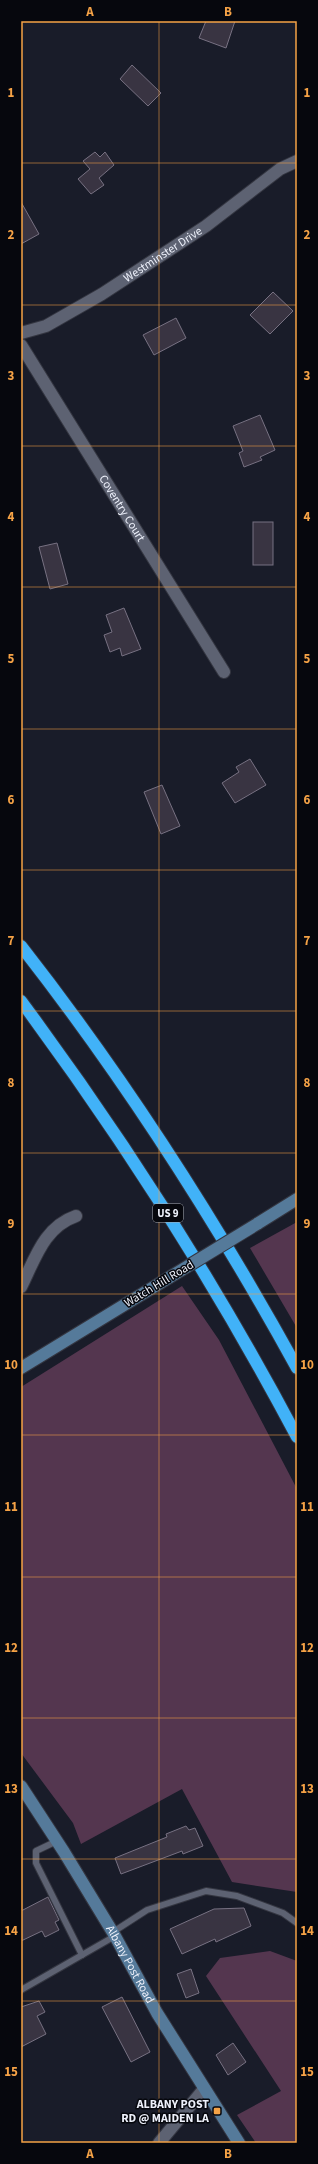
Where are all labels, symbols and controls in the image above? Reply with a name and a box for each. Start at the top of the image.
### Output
text: A [85,3,94,21]
text: B [224,3,232,21]
text: 1 [8,84,15,102]
text: 1 [304,84,311,102]
street label: Westminster Drive [120,222,205,286]
text: 2 [8,226,15,244]
text: 2 [304,226,311,244]
text: 3 [8,367,15,385]
text: 3 [304,367,311,385]
street label: Coventry Court [95,471,150,545]
text: 4 [8,508,15,526]
text: 4 [304,508,311,526]
text: 5 [8,650,15,668]
text: 5 [304,650,311,668]
text: 6 [8,791,15,809]
text: 6 [304,791,311,809]
text: 7 [8,932,15,950]
text: 7 [304,932,311,950]
text: 8 [8,1074,15,1092]
text: 8 [304,1074,311,1092]
road number: US 9 [153,1204,183,1222]
text: 9 [8,1215,15,1233]
text: 9 [304,1215,311,1233]
street label: Watch Hill Road [121,1257,197,1311]
text: 10 [4,1356,18,1374]
text: 10 [300,1356,314,1374]
text: 11 [4,1498,18,1516]
text: 11 [300,1498,314,1516]
text: 12 [4,1639,18,1657]
text: 12 [300,1639,314,1657]
text: 13 [4,1780,18,1798]
text: 13 [300,1780,314,1798]
text: 14 [4,1922,18,1940]
street label: Albany Post Road [102,1922,159,2006]
text: 14 [300,1922,314,1940]
text: 15 [4,2063,18,2081]
text: 15 [300,2063,314,2081]
place label: ALBANY POST RD @ MAIDEN LA [121,2096,209,2127]
marker: ALBANY POST RD @ MAIDEN LA [212,2106,222,2116]
text: A [85,2145,94,2163]
text: B [224,2145,232,2163]

